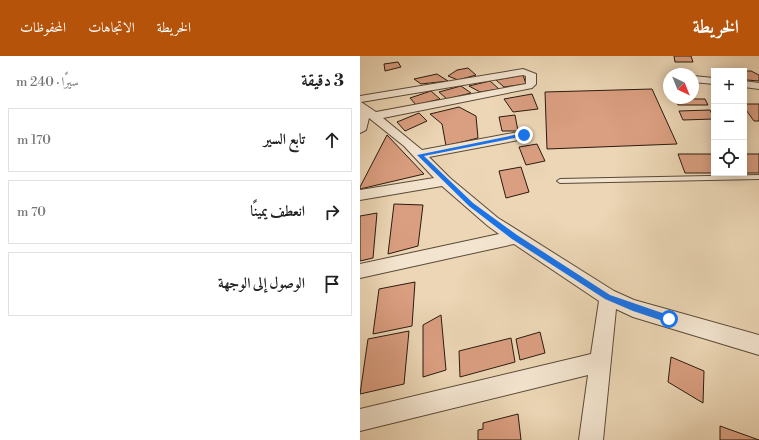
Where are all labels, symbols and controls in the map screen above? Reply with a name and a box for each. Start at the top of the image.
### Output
text: الخريطة [693,15,739,39]
text: المحفوظات [20,19,66,37]
text: الاتجاهات [88,19,135,37]
text: الخريطة [157,19,191,37]
north arrow [663,68,699,104]
map controls [711,68,747,176]
button: + [711,68,747,104]
text: 3 دقيقة [301,70,344,92]
text: سيرًا · 240 m [16,74,79,90]
button: − [711,104,747,140]
route end [515,126,533,144]
icon: ahead [321,129,343,151]
text: تابع السير [263,130,305,149]
text: 170 m [17,132,51,148]
button: locate [711,140,747,176]
icon: right [321,201,343,223]
text: انعطف يمينًا [250,202,305,221]
text: 70 m [17,204,46,220]
icon: arrive [321,273,343,295]
text: الوصول إلى الوجهة [218,274,305,293]
route start [660,310,678,328]

